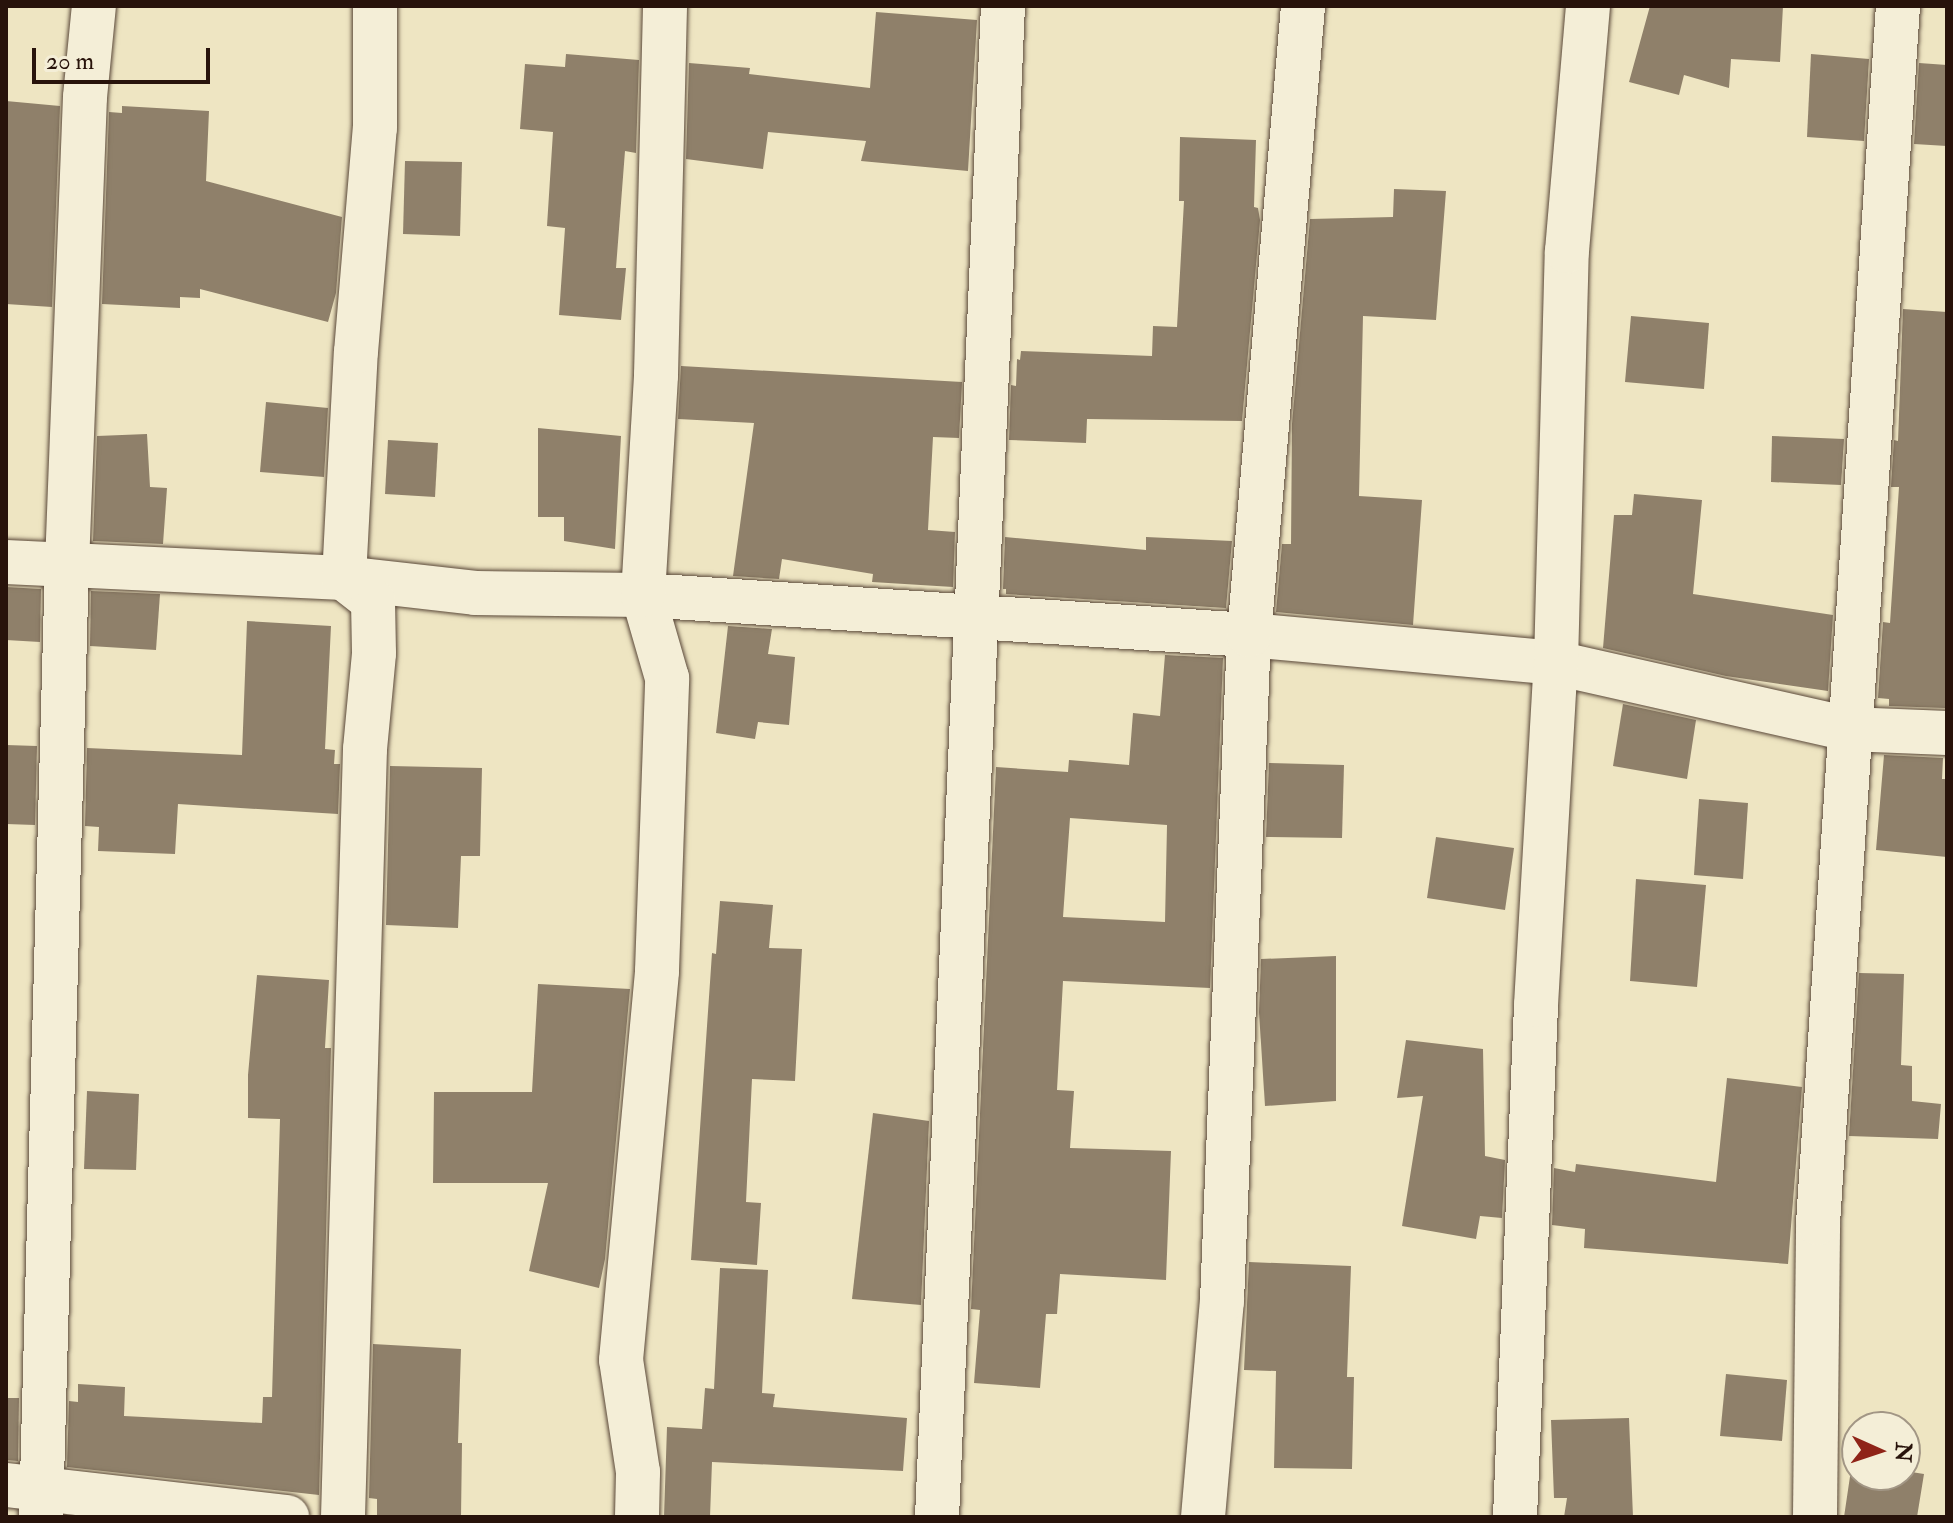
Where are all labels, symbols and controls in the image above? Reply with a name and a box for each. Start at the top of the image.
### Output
scale bar [36,32,214,82]
text: 20 m [46,46,94,77]
north arrow [1841,1411,1921,1491]
text: N [1888,1442,1917,1463]

